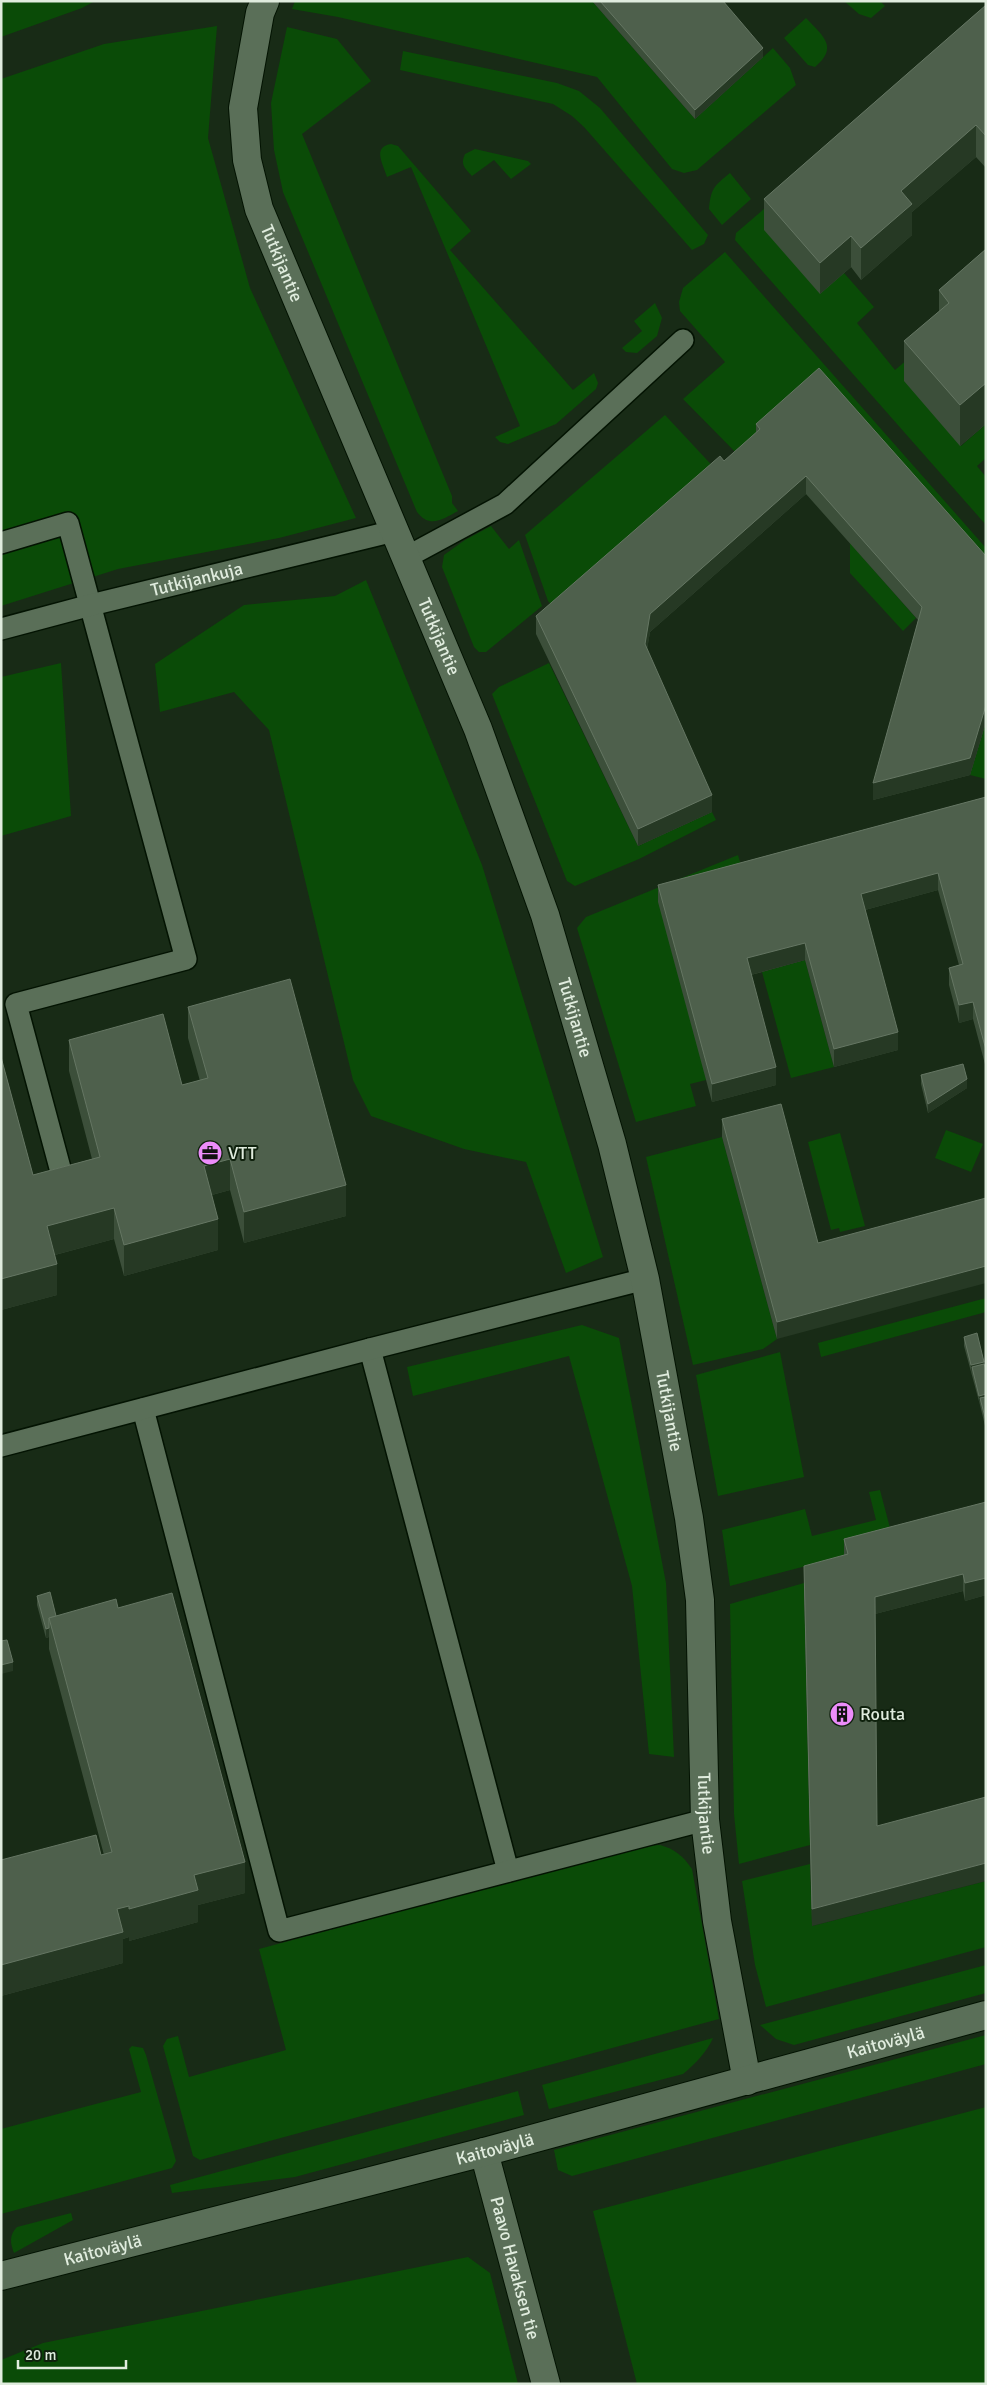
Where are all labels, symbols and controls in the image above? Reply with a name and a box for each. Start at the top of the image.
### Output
street label: Tutkijantie [256,221,308,305]
street label: Tutkijankuja [148,557,245,601]
street label: Tutkijantie [413,595,465,678]
street label: Tutkijantie [553,975,597,1060]
office icon: VTT [197,1140,223,1166]
place label: VTT [228,1142,257,1164]
street label: Tutkijantie [651,1369,688,1453]
building icon: Routa [829,1701,855,1727]
place label: Routa [860,1703,905,1725]
street label: Tutkijantie [693,1772,720,1855]
street label: Kaitoväylä [844,2021,927,2064]
street label: Kaitoväylä [454,2128,536,2170]
street label: Paavo Havaksen tie [485,2194,545,2342]
street label: Kaitoväylä [61,2229,144,2270]
scale bar [18,2338,125,2370]
text: 20 m [25,2346,56,2364]

